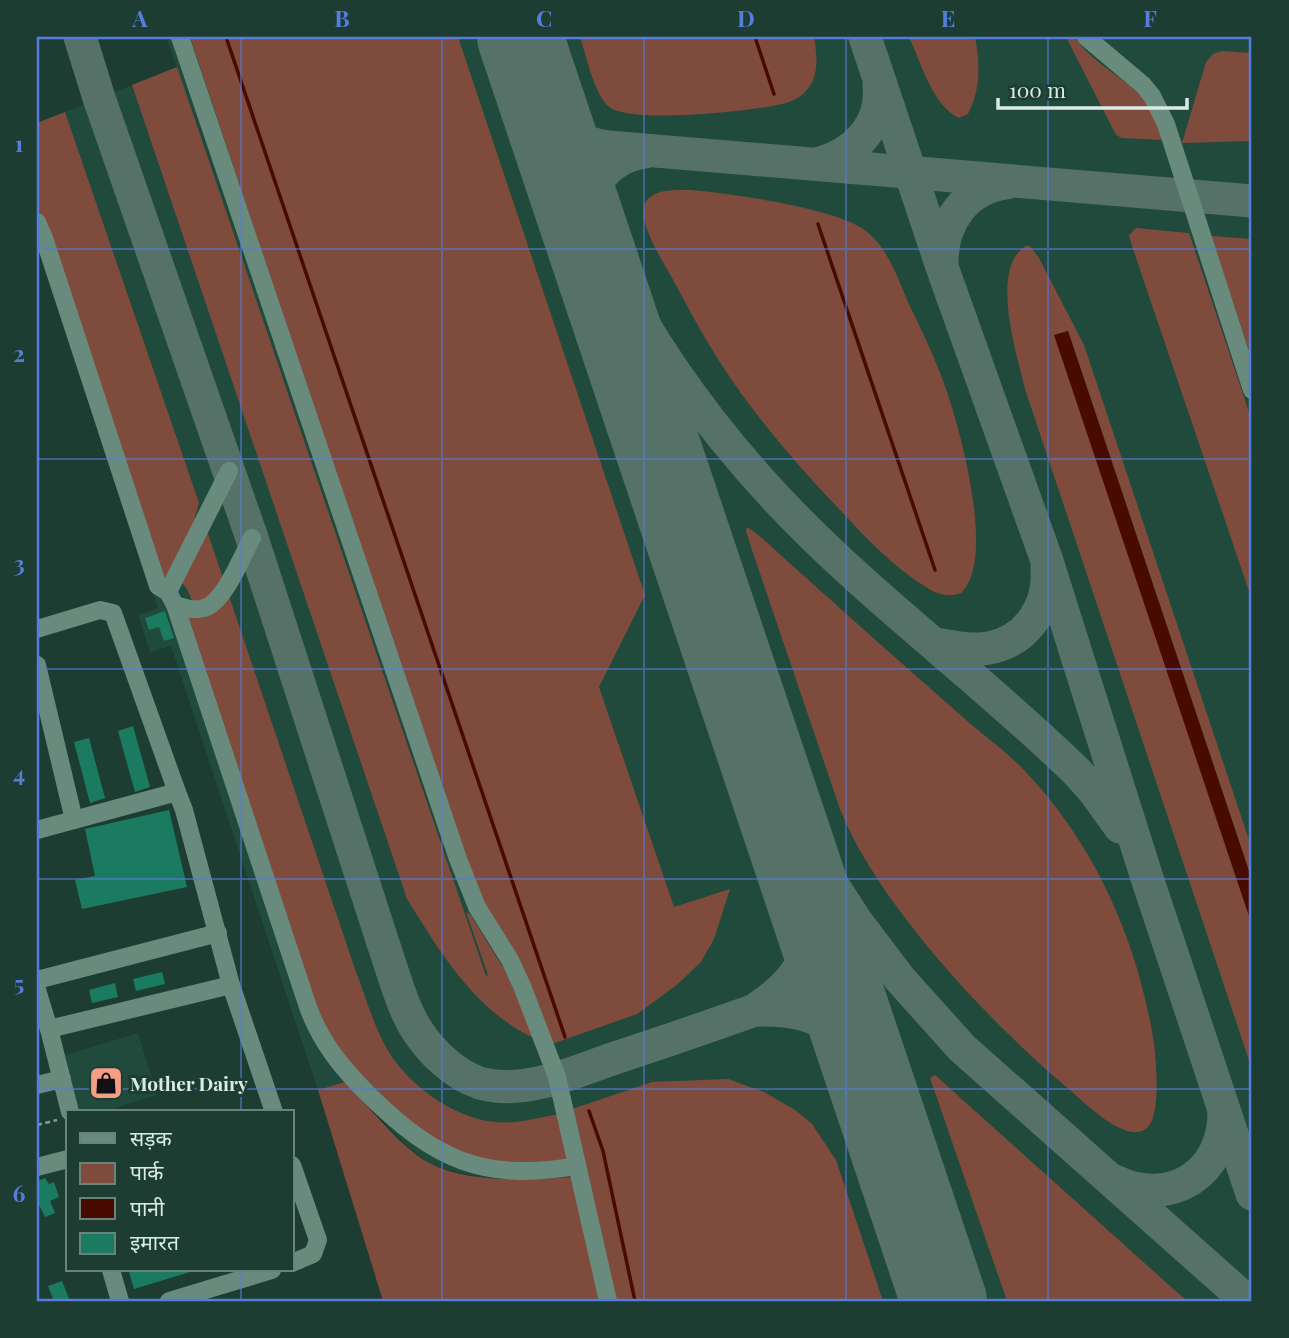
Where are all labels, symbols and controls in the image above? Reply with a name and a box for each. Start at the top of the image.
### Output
text: A [131,2,148,33]
text: B [334,2,350,33]
text: C [536,2,552,33]
text: D [737,2,755,33]
text: E [941,2,955,33]
text: F [1143,2,1157,33]
scale bar [998,66,1188,110]
text: 100 m [1009,75,1066,103]
text: 1 [15,127,24,158]
text: 2 [13,337,25,368]
text: 3 [13,547,25,578]
text: 4 [13,757,25,788]
text: 5 [14,967,24,998]
shop icon: Mother Dairy [87,1064,125,1102]
place label: Mother Dairy [130,1070,248,1096]
legend [66,1110,294,1272]
text: सड़क [130,1123,172,1151]
text: पार्क [130,1157,164,1185]
text: 6 [13,1177,26,1208]
text: पानी [130,1193,165,1221]
text: इमारत [130,1227,180,1255]

